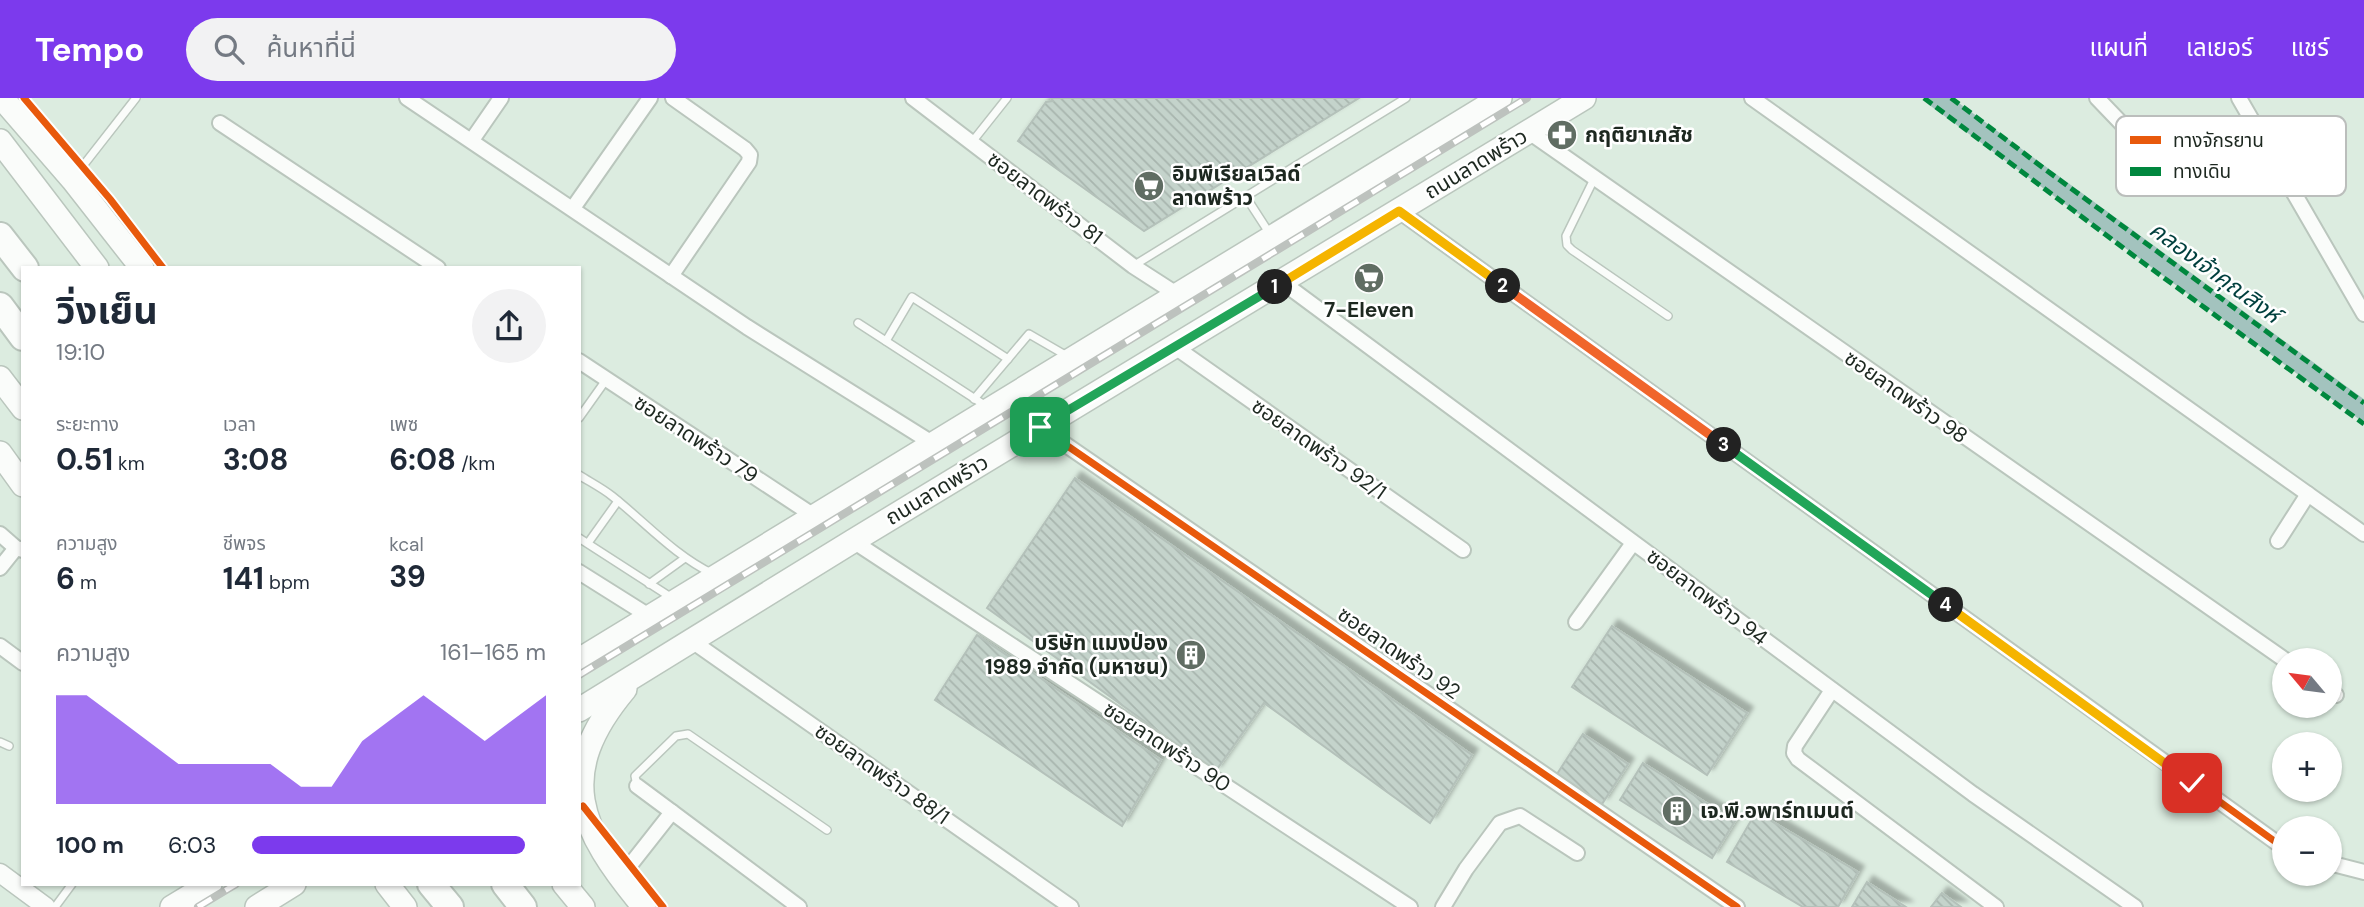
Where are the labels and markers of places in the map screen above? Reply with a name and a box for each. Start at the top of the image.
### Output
pharmacy icon: กฤติยาเภสัช [1545,118,1579,152]
place label: กฤติยาเภสัช [1585,121,1693,149]
place label: อิมพีเรียลเวิลด์ ลาดพร้าว [1172,160,1301,212]
supermarket icon: อิมพีเรียลเวิลด์ ลาดพร้าว [1132,169,1166,203]
supermarket icon: 7-Eleven [1352,261,1386,295]
pin: 2 [1486,268,1520,304]
pin: 1 [1258,270,1292,304]
place label: 7-Eleven [1324,296,1414,324]
pin [1010,397,1070,457]
pin: 3 [1706,428,1742,462]
pin: 4 [1928,588,1964,622]
place label: บริษัท แมงป่อง 1989 จำกัด (มหาชน) [985,629,1168,681]
building icon: บริษัท แมงป่อง 1989 จำกัด (มหาชน) [1174,638,1208,672]
pin [2162,753,2222,813]
building icon: เจ.พี.อพาร์ทเมนต์ [1660,794,1694,828]
place label: เจ.พี.อพาร์ทเมนต์ [1700,797,1854,825]

